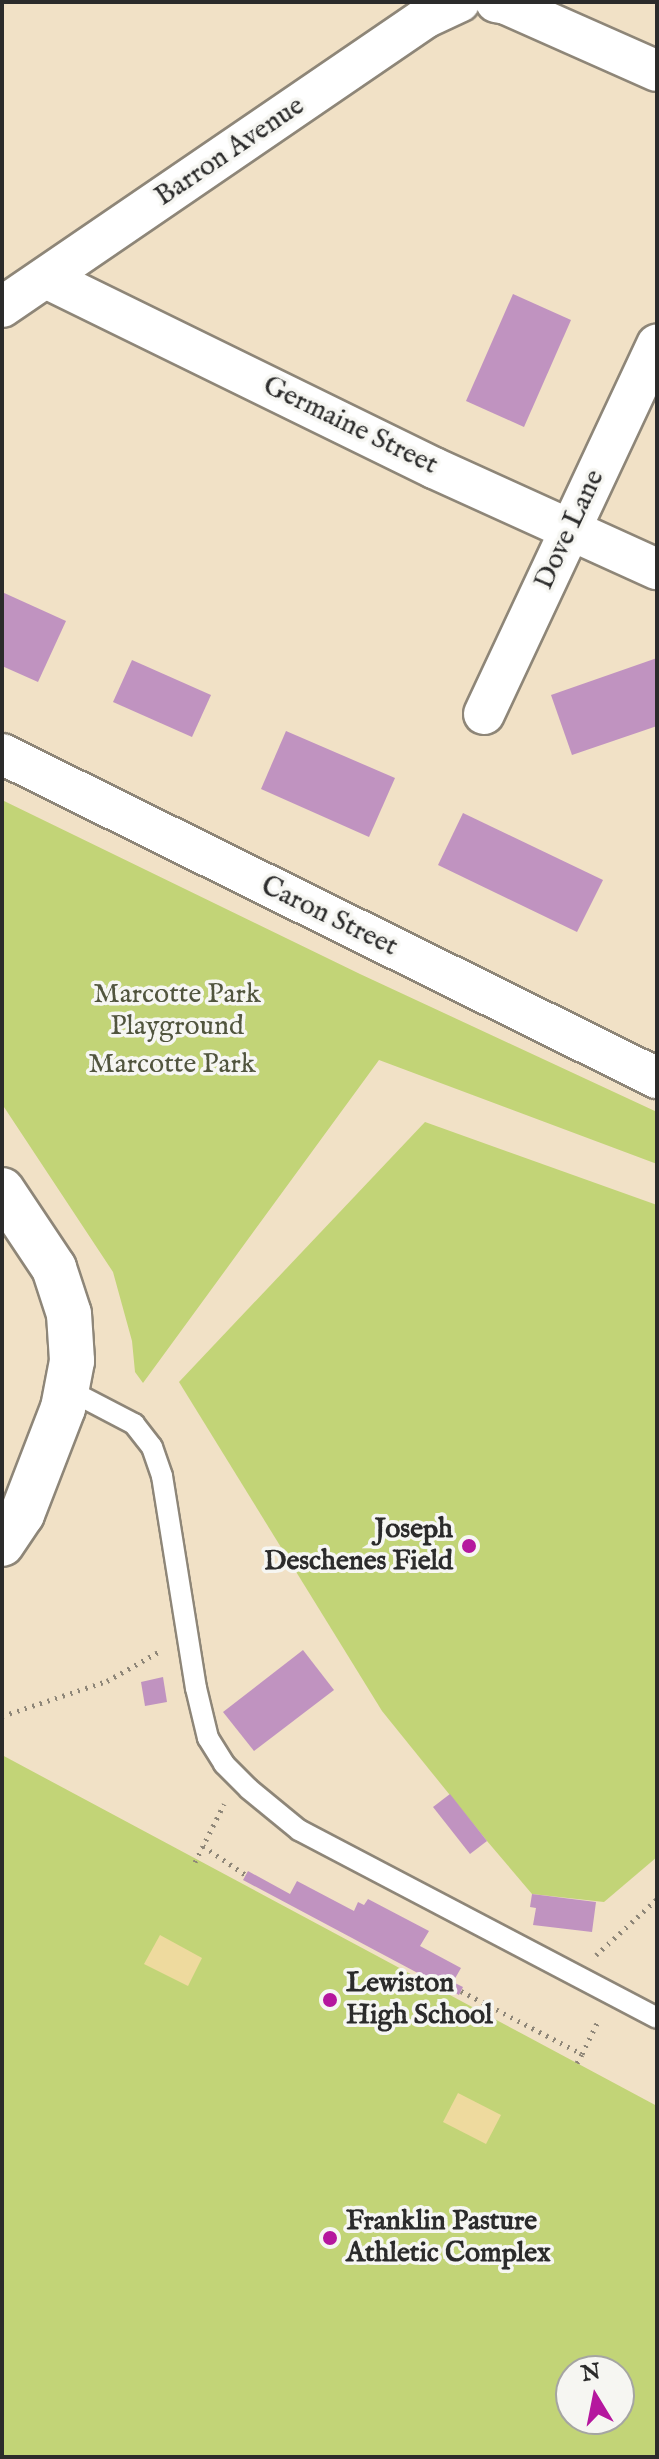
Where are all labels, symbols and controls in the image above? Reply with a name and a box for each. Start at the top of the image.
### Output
street label: Barron Avenue [149,90,311,214]
street label: Germaine Street [257,369,443,483]
street label: Dove Lane [528,465,612,595]
street label: Caron Street [255,869,403,965]
park label: Marcotte Park Playground [93,978,261,1044]
park label: Marcotte Park [88,1048,256,1082]
place label: Joseph Deschenes Field [264,1513,453,1579]
marker: Joseph Deschenes Field [460,1537,478,1555]
place label: Lewiston High School [346,1967,493,2033]
marker: Lewiston High School [321,1991,339,2009]
place label: Franklin Pasture Athletic Complex [346,2205,551,2271]
marker: Franklin Pasture Athletic Complex [321,2229,339,2247]
north arrow [555,2355,635,2435]
text: N [579,2358,603,2389]

